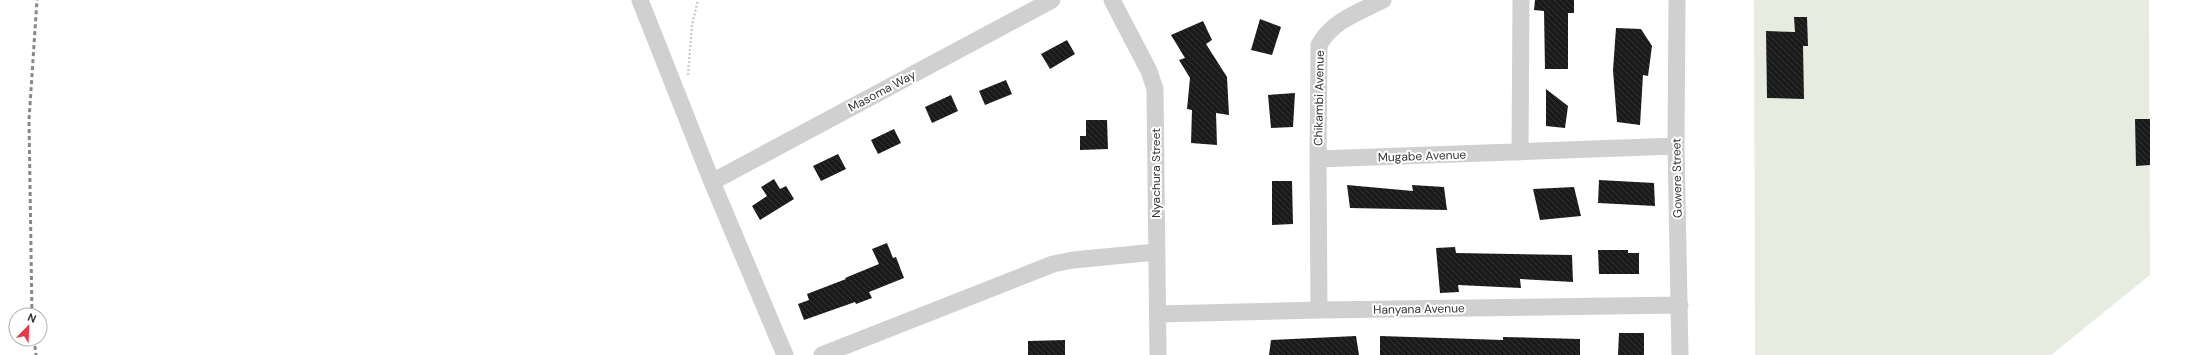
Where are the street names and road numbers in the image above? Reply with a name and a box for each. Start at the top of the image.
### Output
street label: Chikambi Avenue [1310,50,1328,146]
street label: Masoma Way [845,66,919,115]
street label: Nyachura Street [1148,128,1164,218]
street label: Gowere Street [1668,138,1686,218]
street label: Mugabe Avenue [1377,146,1467,166]
street label: Hanyana Avenue [1373,300,1465,318]

